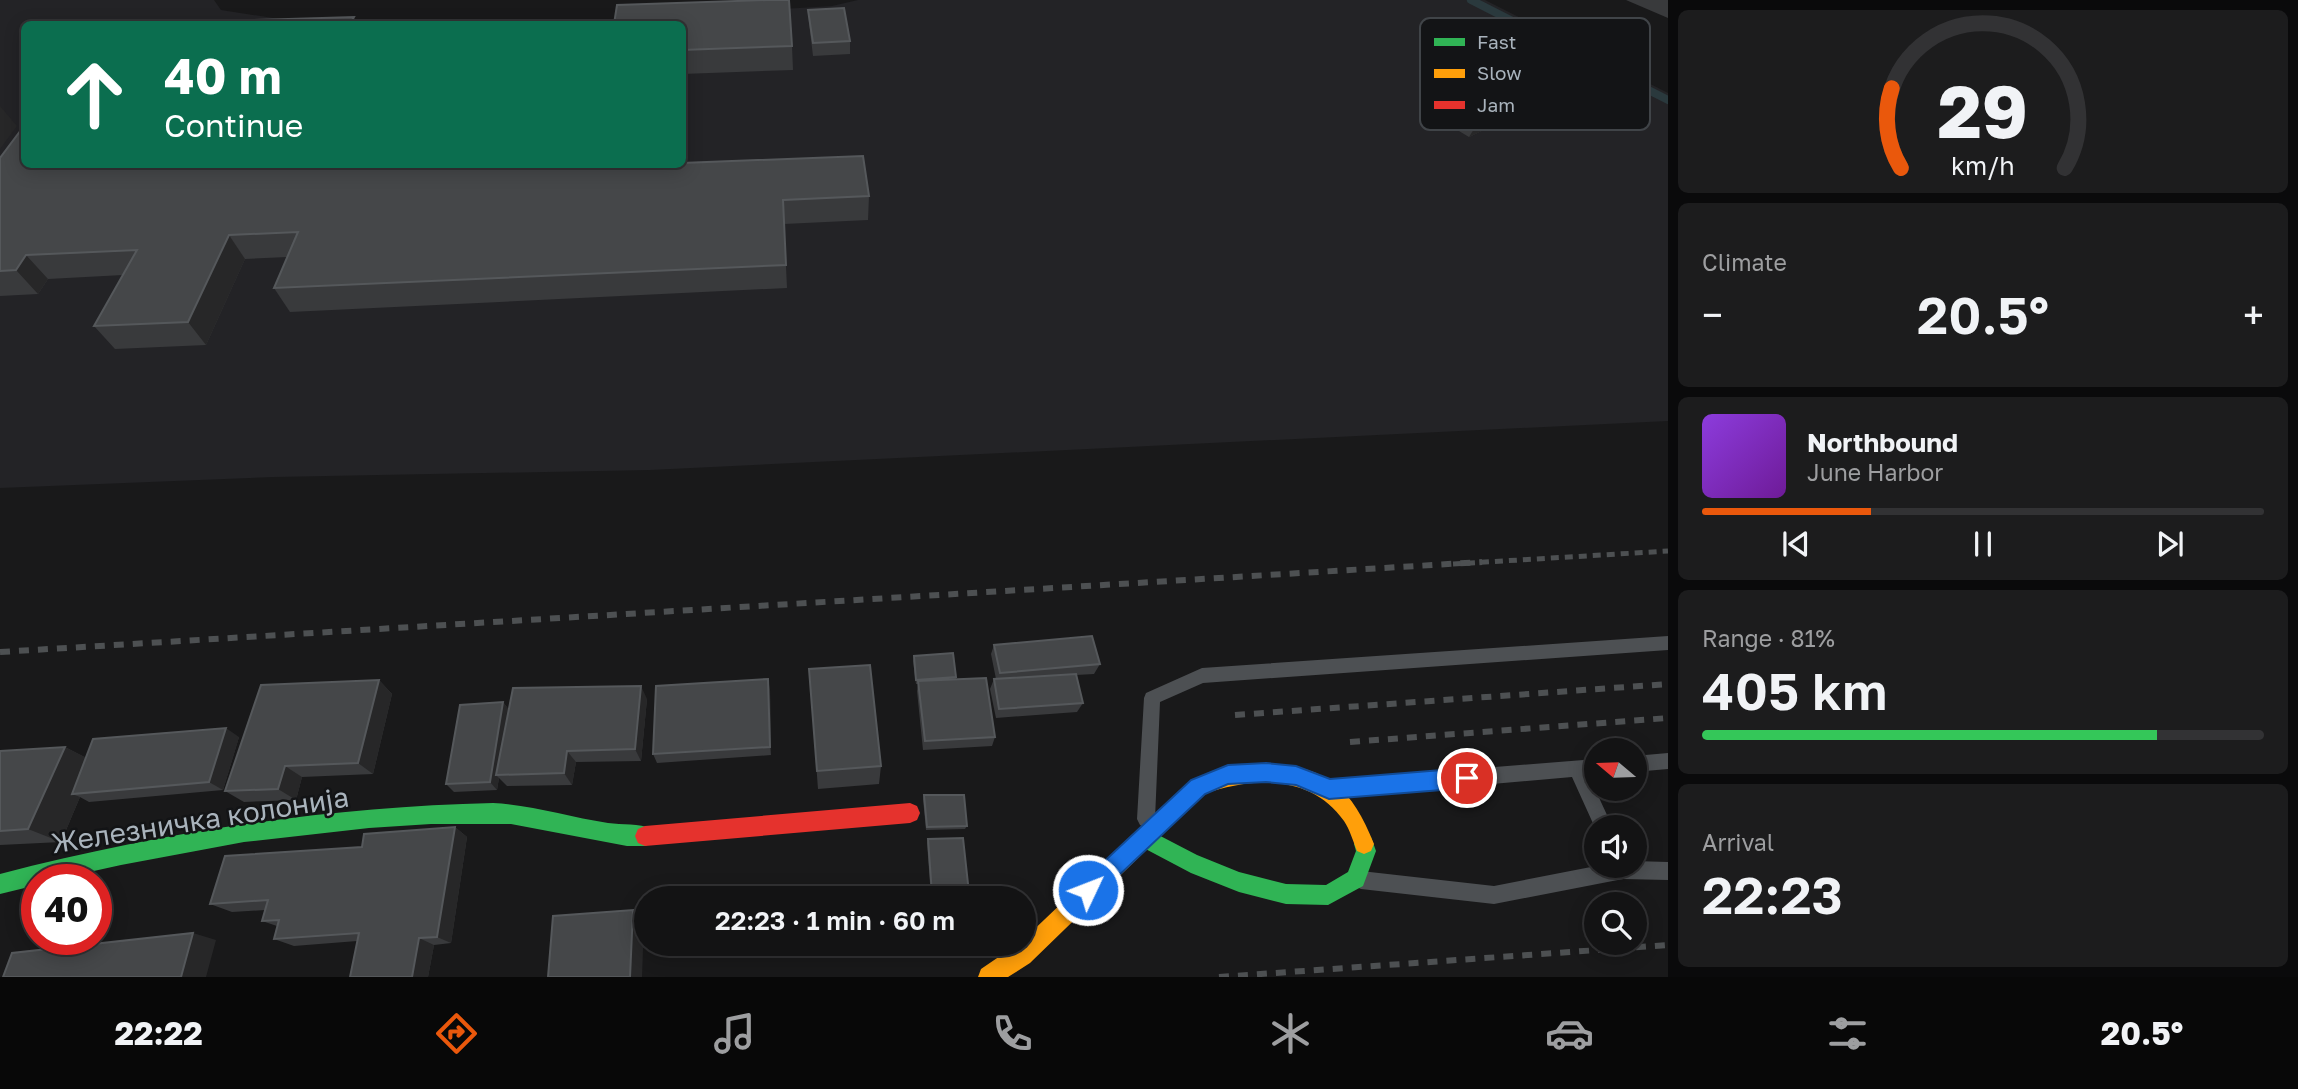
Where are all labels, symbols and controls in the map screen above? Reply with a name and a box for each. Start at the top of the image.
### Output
legend [1420,18,1650,130]
text: Fast [1477,30,1516,53]
text: 40 m [164,46,282,105]
icon: ahead [49,49,140,140]
text: Slow [1477,61,1522,84]
text: 29 [1938,67,2028,154]
text: Jam [1477,93,1515,116]
text: Continue [164,106,303,144]
text: km/h [1951,150,2015,181]
text: Climate [1702,248,1787,276]
text: 20.5° [1917,283,2049,345]
text: − [1702,292,1723,337]
text: + [2243,292,2264,337]
text: Northbound [1807,427,1958,458]
text: June Harbor [1807,458,1943,486]
icon: previous [1777,525,1815,563]
icon: pause [1964,525,2002,563]
icon: next [2151,525,2189,563]
text: Range · 81% [1702,624,1835,652]
text: 405 km [1702,659,1887,721]
north arrow [1584,738,1647,802]
map controls [1584,738,1647,955]
pin [1437,748,1497,808]
icon: arrive [1448,759,1486,797]
street label: Железничка колонија [49,780,351,859]
button: sound [1584,815,1647,878]
text: Arrival [1702,828,1774,856]
position arrow [1051,853,1125,927]
text: 22:23 [1702,863,1843,925]
speed limit sign: 40 [21,864,112,955]
button: search [1584,892,1647,955]
text: 22:23 · 1 min · 60 m [715,905,955,936]
icon: directions [432,1009,481,1058]
icon: music [710,1009,759,1058]
icon: phone [988,1009,1037,1058]
icon: climate [1266,1009,1315,1058]
icon: car [1545,1009,1594,1058]
icon: filters [1823,1009,1872,1058]
text: 22:22 [115,1014,203,1052]
text: 20.5° [2101,1014,2183,1052]

